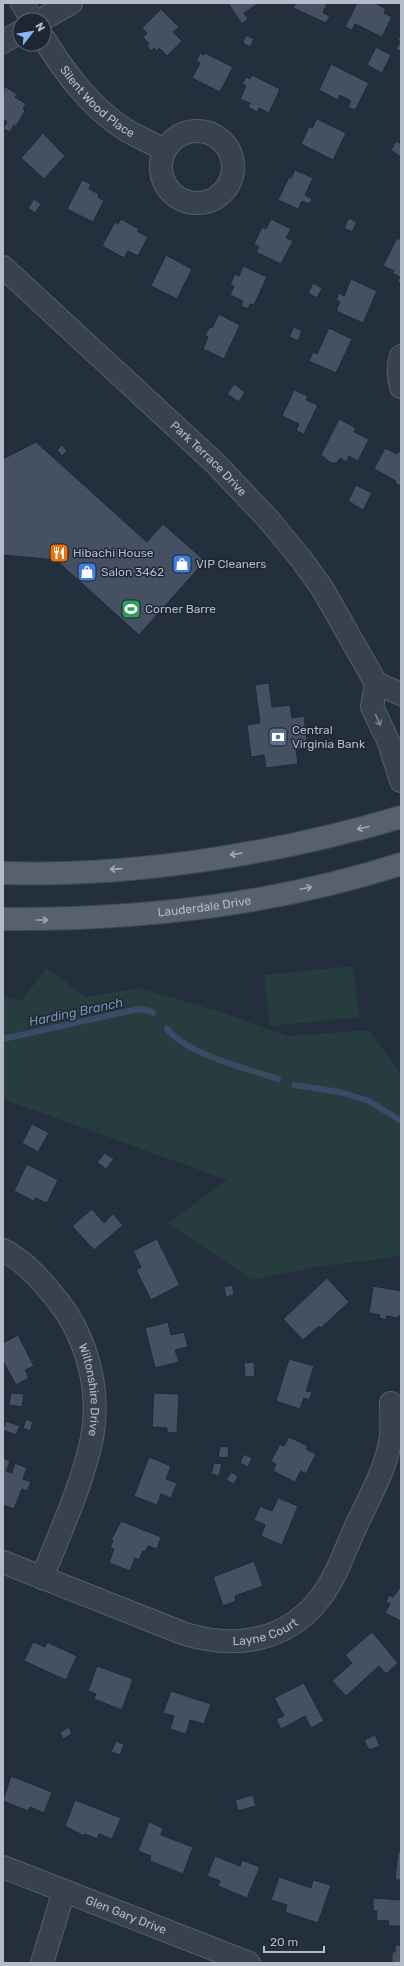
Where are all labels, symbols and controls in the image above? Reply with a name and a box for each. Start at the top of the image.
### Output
north arrow [12,12,52,52]
text: N [33,20,48,34]
street label: Silent Wood Place [57,63,137,140]
street label: Park Terrace Drive [168,418,250,499]
restaurant icon: Hibachi House [48,542,70,564]
place label: Hibachi House [73,546,154,560]
shop icon: VIP Cleaners [171,553,193,575]
place label: VIP Cleaners [196,557,266,571]
shop icon: Salon 3462 [76,561,98,583]
place label: Salon 3462 [101,565,164,579]
sports icon: Corner Barre [120,598,142,620]
place label: Corner Barre [145,602,216,616]
one-way arrow [375,714,382,726]
place label: Central Virginia Bank [292,723,366,751]
bank icon: Central Virginia Bank [267,726,289,748]
one-way arrow [357,824,370,832]
one-way arrow [230,850,243,858]
one-way arrow [110,866,123,873]
one-way arrow [299,884,312,892]
street label: Lauderdale Drive [157,893,253,919]
one-way arrow [35,916,48,924]
water label: Harding Branch [28,995,125,1030]
street label: Wiltonshire Drive [76,1342,102,1437]
street label: Layne Court [232,1615,301,1648]
street label: Glen Gary Drive [84,1893,169,1937]
scale bar [264,1928,324,1954]
text: 20 m [270,1935,298,1949]

